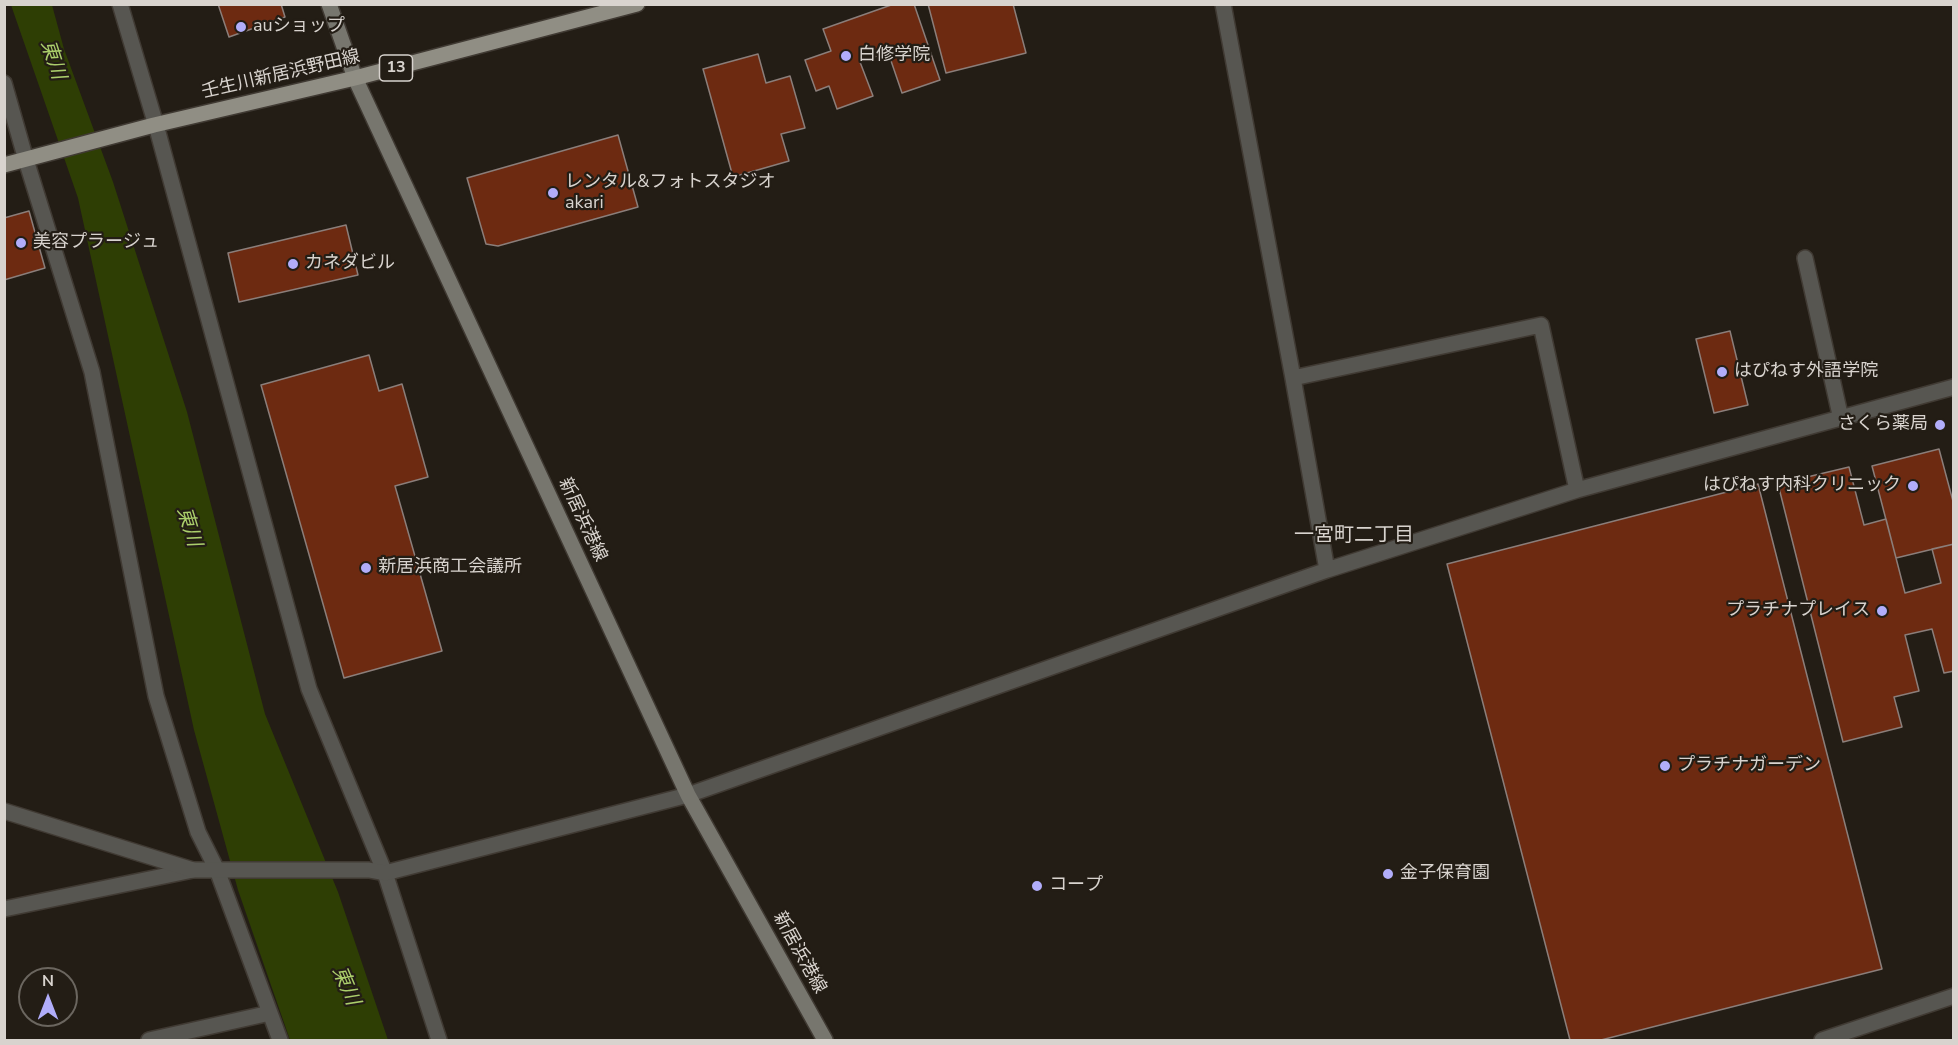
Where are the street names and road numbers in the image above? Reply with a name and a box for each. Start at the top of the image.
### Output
street label: 壬生川新居浜野田線 [200,46,362,104]
road number: 13 [380,55,412,81]
street label: 新居浜港線 [553,475,611,565]
street label: 新居浜港線 [768,908,830,998]

